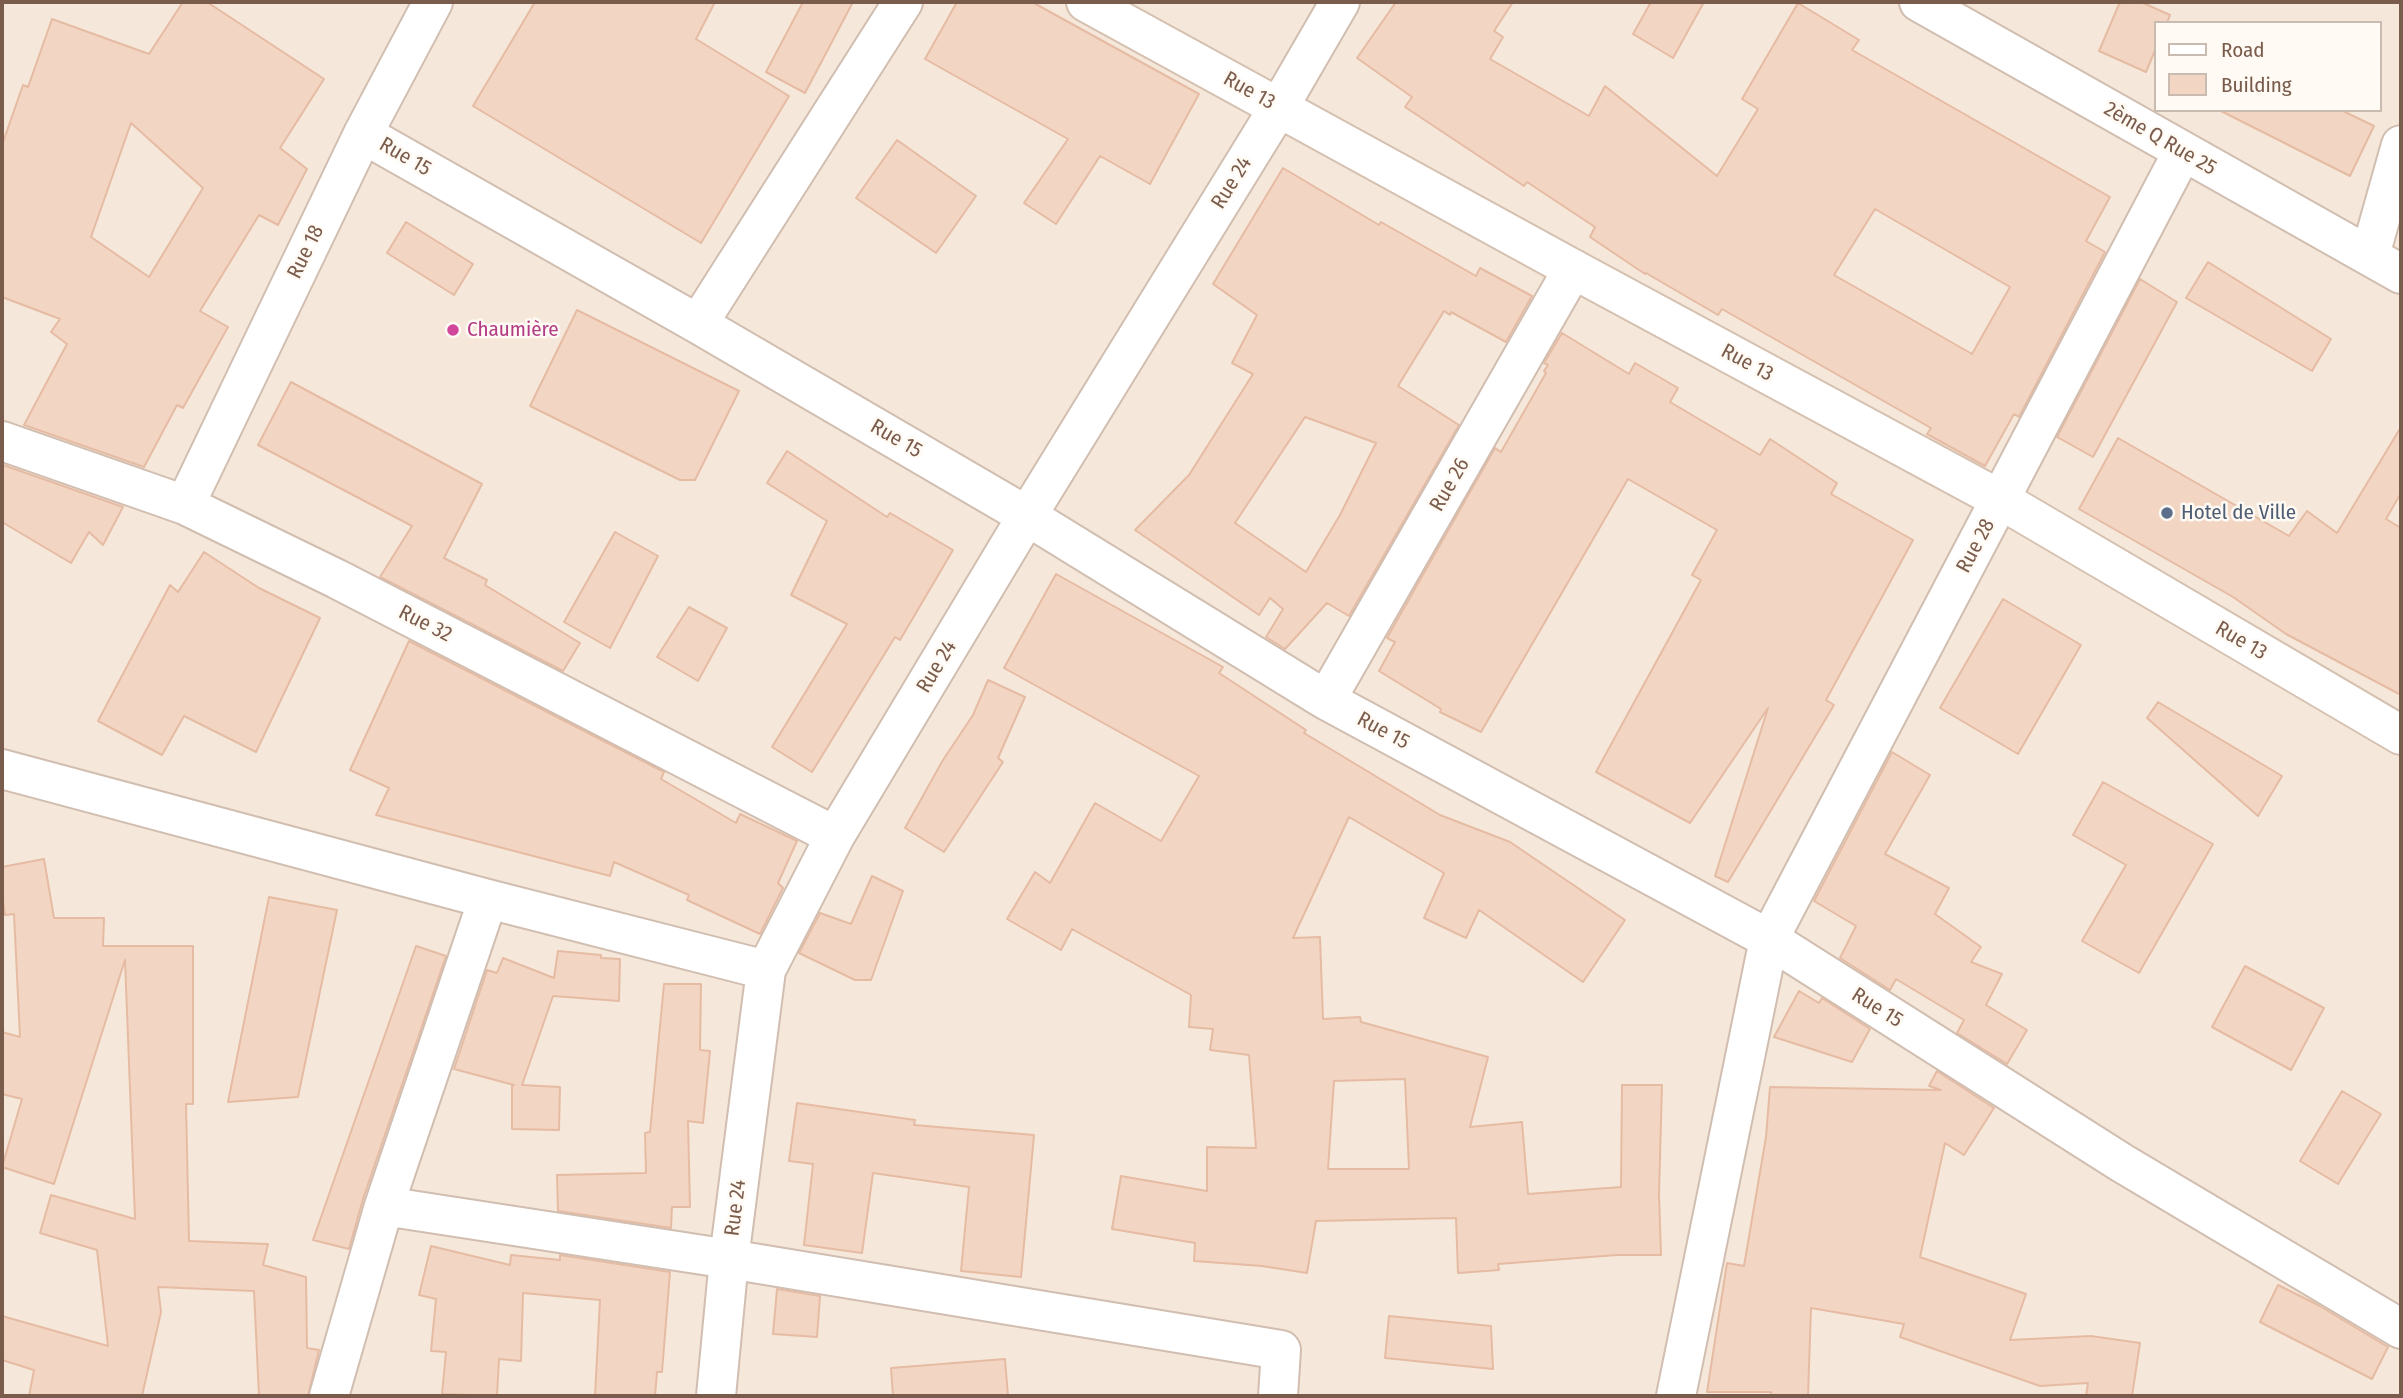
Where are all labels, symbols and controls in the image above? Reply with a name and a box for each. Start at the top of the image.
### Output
legend [2154,21,2382,112]
text: Road [2221,37,2265,63]
street label: Rue 13 [1219,67,1279,115]
text: Building [2221,72,2292,98]
street label: 2ème Q Rue 25 [2099,97,2221,181]
street label: Rue 15 [375,132,435,182]
street label: Rue 24 [1206,152,1258,214]
street label: Rue 18 [282,221,330,283]
place label: Chaumière [467,317,559,343]
marker: Chaumière [445,322,461,338]
street label: Rue 13 [1717,339,1777,387]
street label: Rue 15 [866,414,926,464]
street label: Rue 26 [1425,454,1475,516]
place label: Hotel de Ville [2181,500,2296,526]
marker: Hotel de Ville [2159,505,2175,521]
street label: Rue 28 [1951,515,2001,577]
street label: Rue 32 [394,600,456,648]
street label: Rue 13 [2211,616,2271,666]
street label: Rue 24 [912,636,962,698]
street label: Rue 15 [1353,707,1413,755]
street label: Rue 15 [1847,983,1907,1033]
street label: Rue 24 [720,1178,752,1238]

